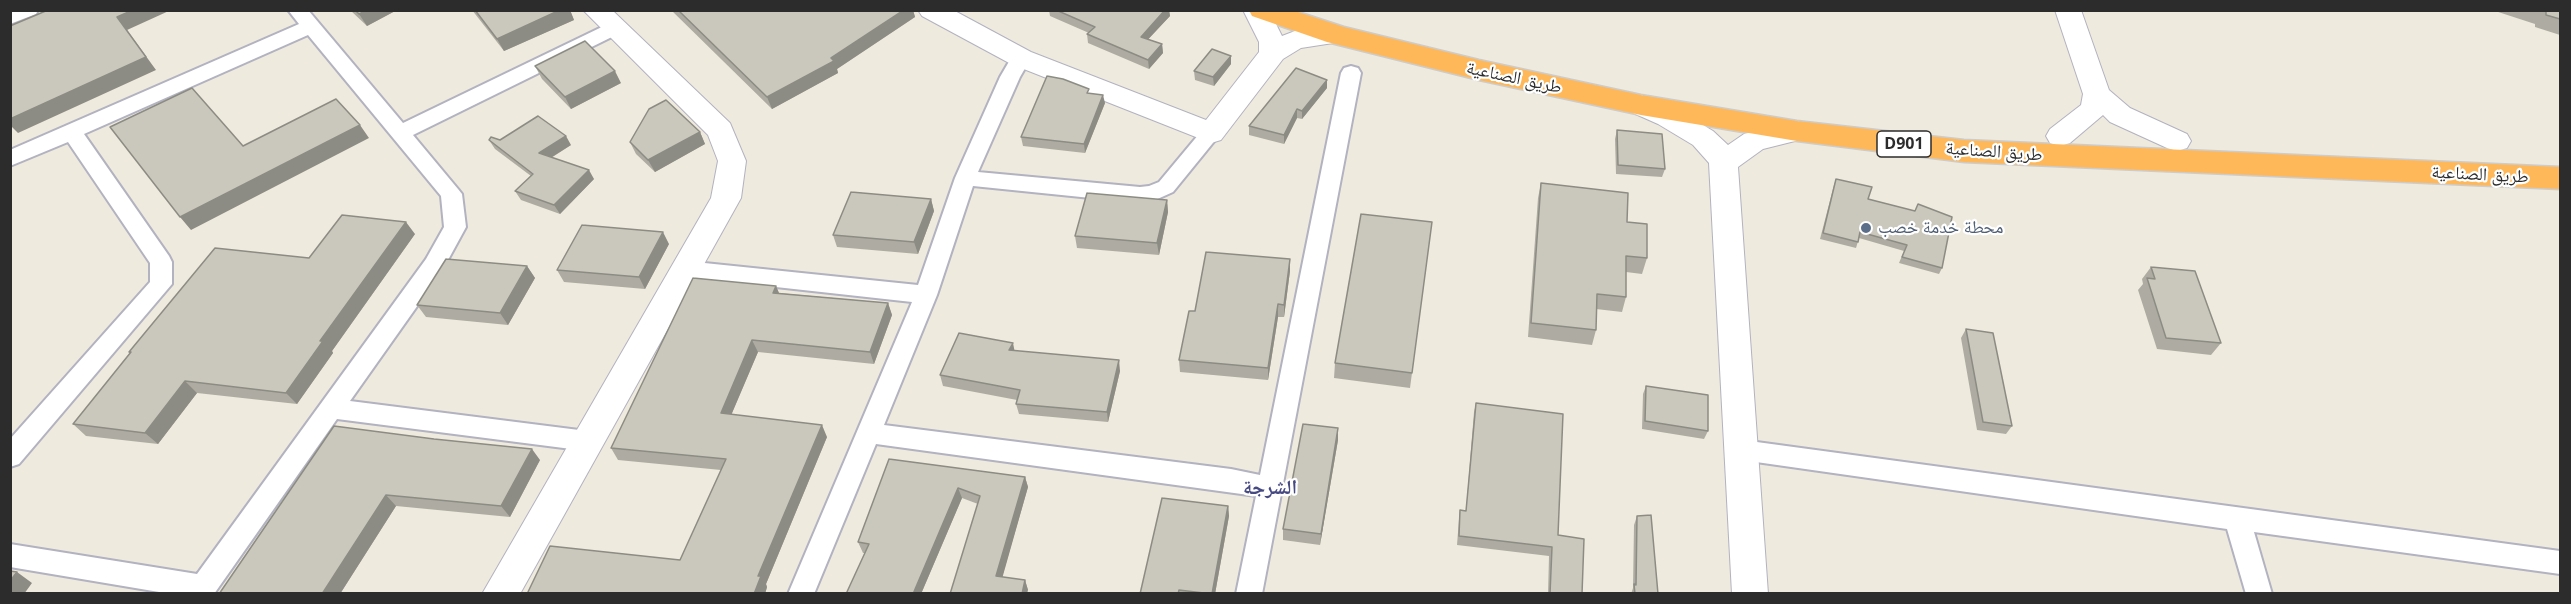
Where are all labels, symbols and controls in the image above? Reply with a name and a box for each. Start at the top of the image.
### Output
street label: طريق الصناعية [1464,57,1564,99]
road number: D901 [1877,131,1931,157]
street label: طريق الصناعية [1945,138,2043,166]
street label: طريق الصناعية [2431,162,2529,188]
place label: محطة خدمة خصب [1878,217,2003,239]
marker: محطة خدمة خصب [1859,221,1873,235]
district label: الشرجة [1243,476,1297,500]

